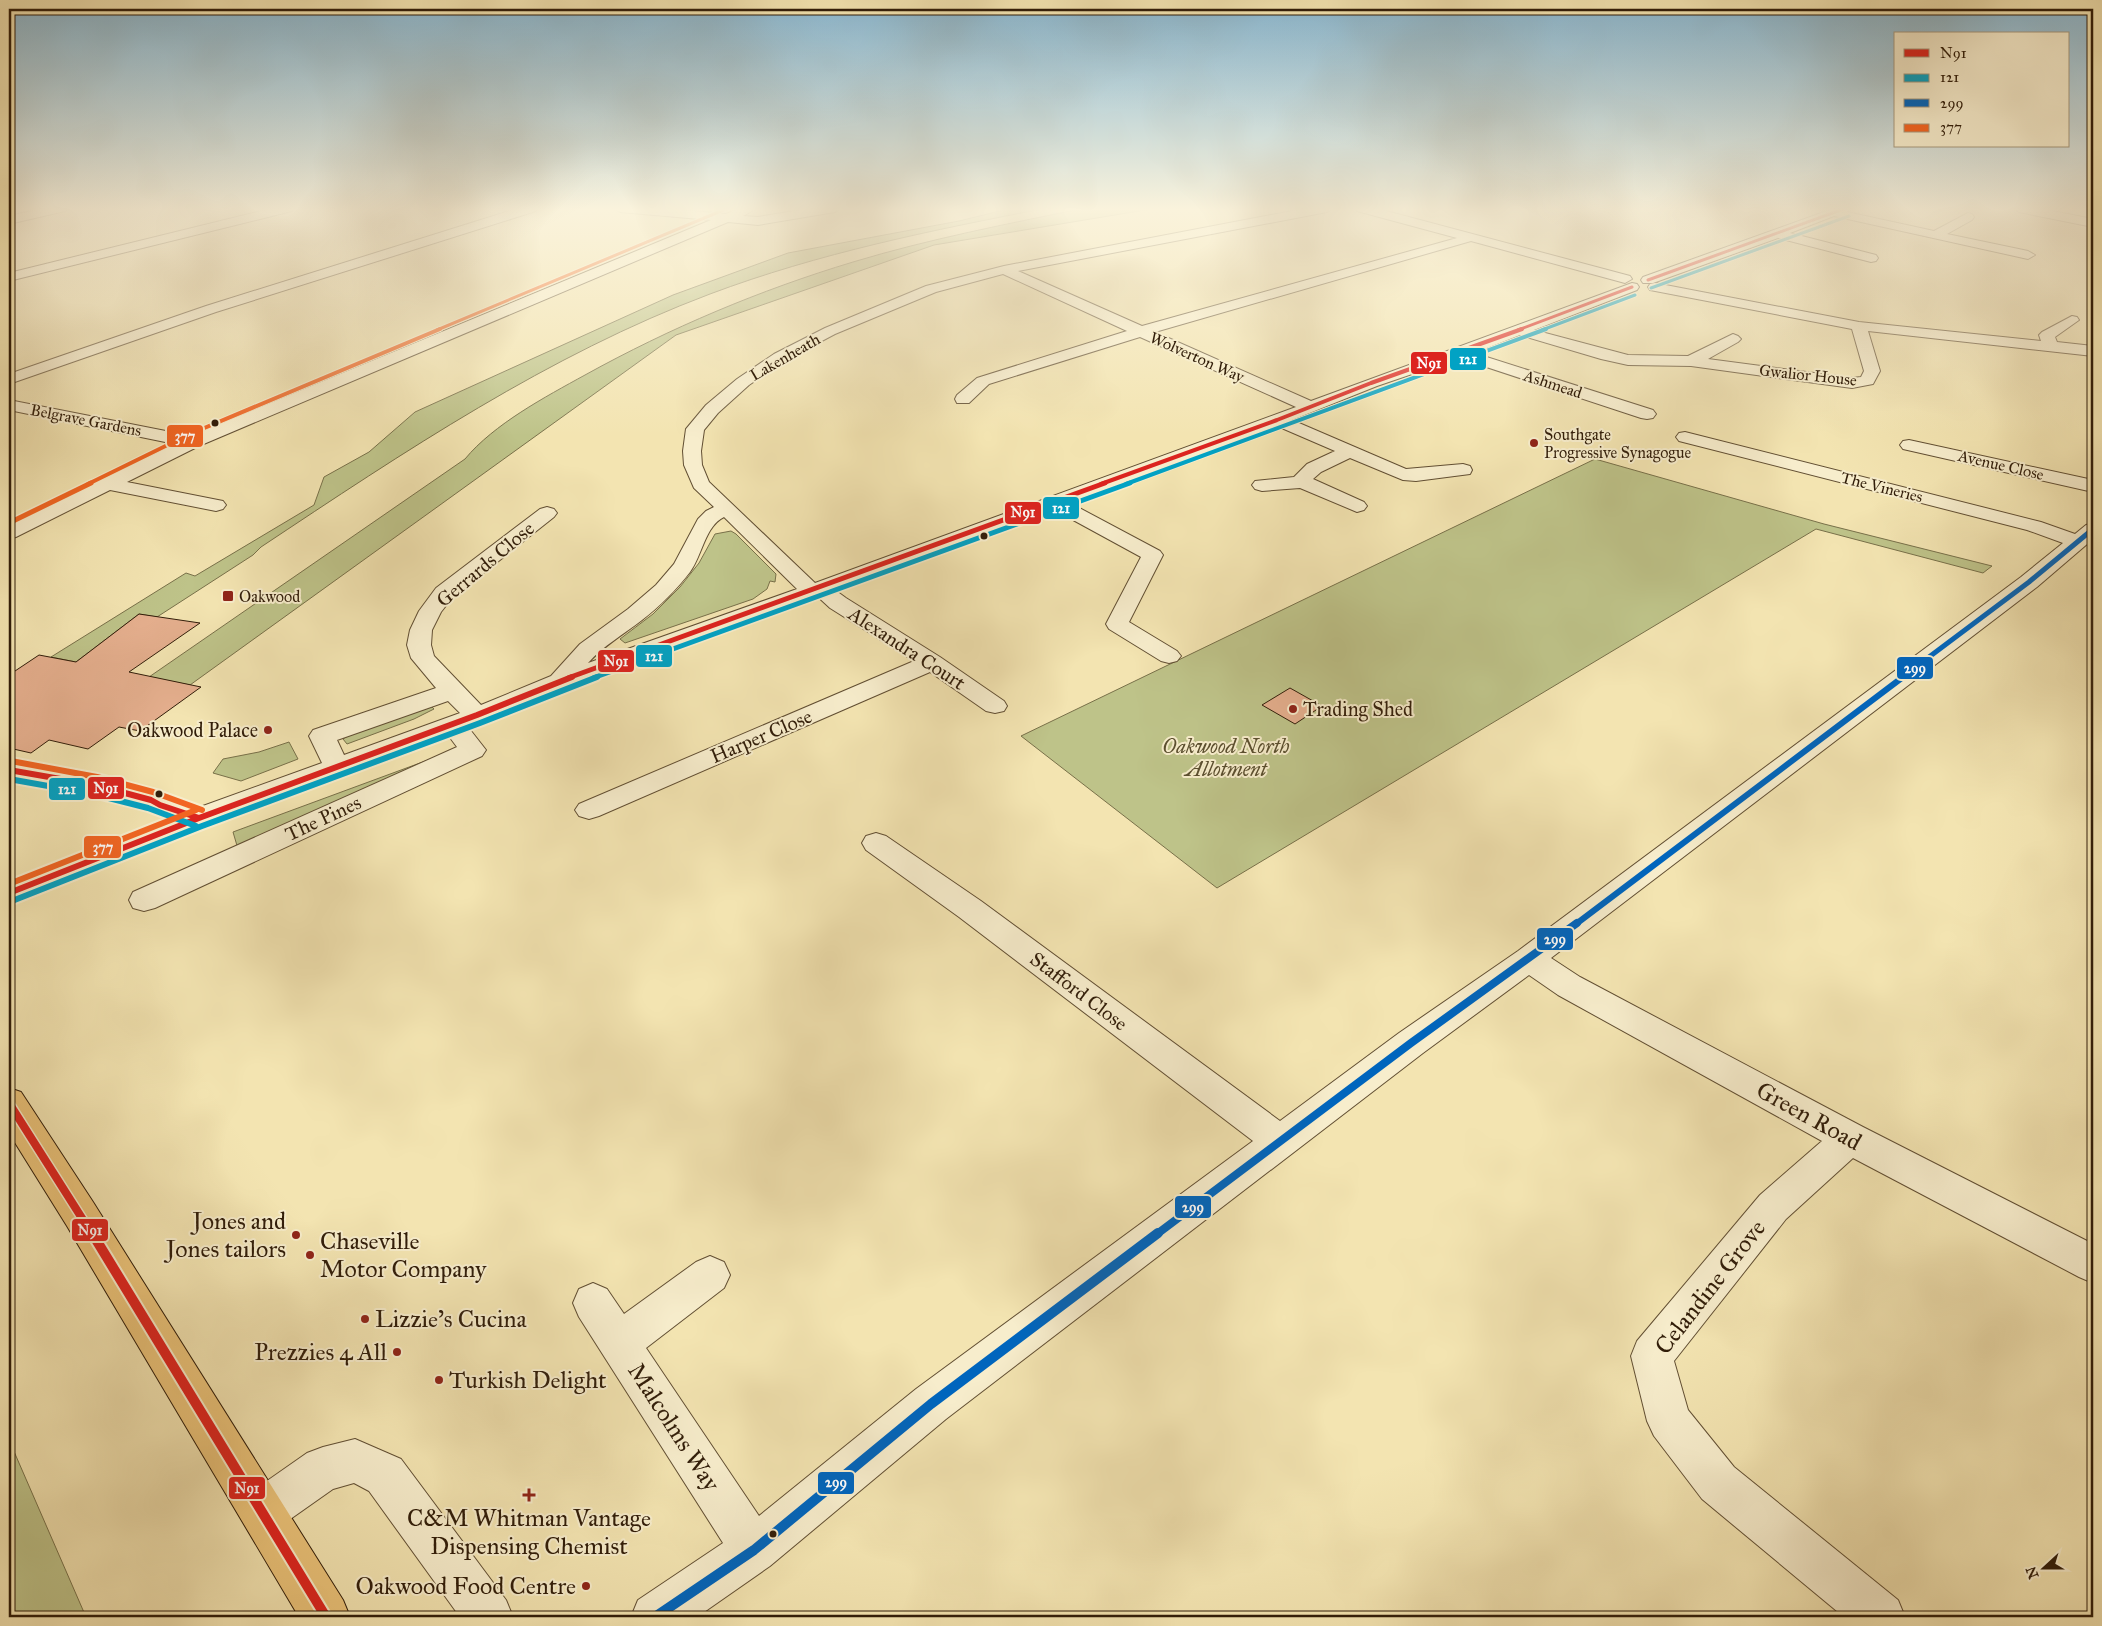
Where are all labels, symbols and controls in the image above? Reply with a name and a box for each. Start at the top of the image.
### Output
legend [1894,32,2070,148]
text: N91 [1940,44,1967,62]
text: 121 [1940,68,1959,86]
text: 299 [1940,94,1964,112]
text: 377 [1940,118,1962,136]
street label: Wolverton Way [1147,328,1248,386]
street label: Lakenheath [746,329,824,385]
line badge: 121 [1449,347,1487,371]
line badge: N91 [1410,351,1448,375]
text: 121 [1459,351,1477,368]
text: N91 [1417,355,1442,373]
street label: Gwalior House [1758,360,1858,390]
street label: Ashmead [1520,365,1585,402]
street label: Belgrave Gardens [29,400,143,441]
unlabelled marker [210,418,220,428]
line badge: 377 [166,424,204,448]
place label: Southgate Progressive Synagogue [1544,425,1691,463]
text: 377 [175,428,196,446]
marker: Southgate Progressive Synagogue [1528,437,1540,449]
street label: Avenue Close [1955,446,2046,484]
street label: The Vineries [1839,468,1925,506]
line badge: 121 [1042,496,1080,520]
text: 121 [1052,500,1070,517]
line badge: N91 [1004,501,1042,525]
text: N91 [1011,504,1036,522]
street label: Gerrards Close [431,516,539,612]
unlabelled marker [979,531,989,541]
place label: Oakwood [239,587,300,606]
marker: Oakwood [221,589,235,603]
street label: Alexandra Court [843,601,970,695]
line badge: 121 [635,644,673,668]
text: 121 [645,648,663,665]
line badge: N91 [597,649,635,673]
text: N91 [604,653,629,671]
line badge: 299 [1896,656,1934,680]
text: 299 [1904,660,1926,678]
place label: Trading Shed [1303,697,1413,722]
marker: Trading Shed [1287,703,1299,715]
street label: Harper Close [707,704,815,768]
place label: Oakwood Palace [127,718,258,742]
marker: Oakwood Palace [262,724,274,736]
park label: Oakwood North Allotment [1163,734,1290,781]
line badge: N91 [87,776,125,800]
line badge: 121 [48,777,86,801]
text: N91 [94,780,119,798]
text: 121 [58,781,76,798]
unlabelled marker [154,789,164,799]
street label: The Pines [281,790,365,846]
line badge: 377 [83,835,122,859]
text: 377 [93,839,114,857]
line badge: 299 [1536,927,1574,951]
text: 299 [1544,931,1566,949]
street label: Stafford Close [1026,947,1132,1035]
street label: Green Road [1751,1075,1867,1157]
line badge: 299 [1174,1195,1212,1219]
text: 299 [1182,1199,1204,1217]
place label: Jones and Jones tailors [163,1206,286,1264]
street label: Celandine Grove [1648,1214,1772,1360]
line badge: N91 [71,1218,109,1242]
text: N91 [78,1222,103,1240]
place label: Chaseville Motor Company [320,1226,487,1284]
marker: Jones and Jones tailors [290,1229,302,1241]
marker: Chaseville Motor Company [304,1249,316,1261]
place label: Lizzie's Cucina [375,1304,528,1334]
marker: Lizzie's Cucina [359,1313,371,1325]
place label: Prezzies 4 All [254,1337,388,1367]
marker: Prezzies 4 All [391,1346,403,1358]
street label: Malcolms Way [621,1357,727,1497]
place label: Turkish Delight [449,1365,607,1395]
marker: Turkish Delight [433,1374,445,1386]
line badge: 299 [817,1471,855,1495]
text: 299 [825,1474,847,1492]
line badge: N91 [228,1476,266,1500]
text: N91 [235,1480,260,1498]
marker: C&M Whitman Vantage Dispensing Chemist [523,1489,535,1501]
place label: C&M Whitman Vantage Dispensing Chemist [407,1503,651,1561]
unlabelled marker [768,1529,778,1539]
north arrow [2020,1544,2070,1594]
text: N [2022,1564,2042,1581]
place label: Oakwood Food Centre [356,1571,576,1601]
marker: Oakwood Food Centre [580,1580,592,1592]

